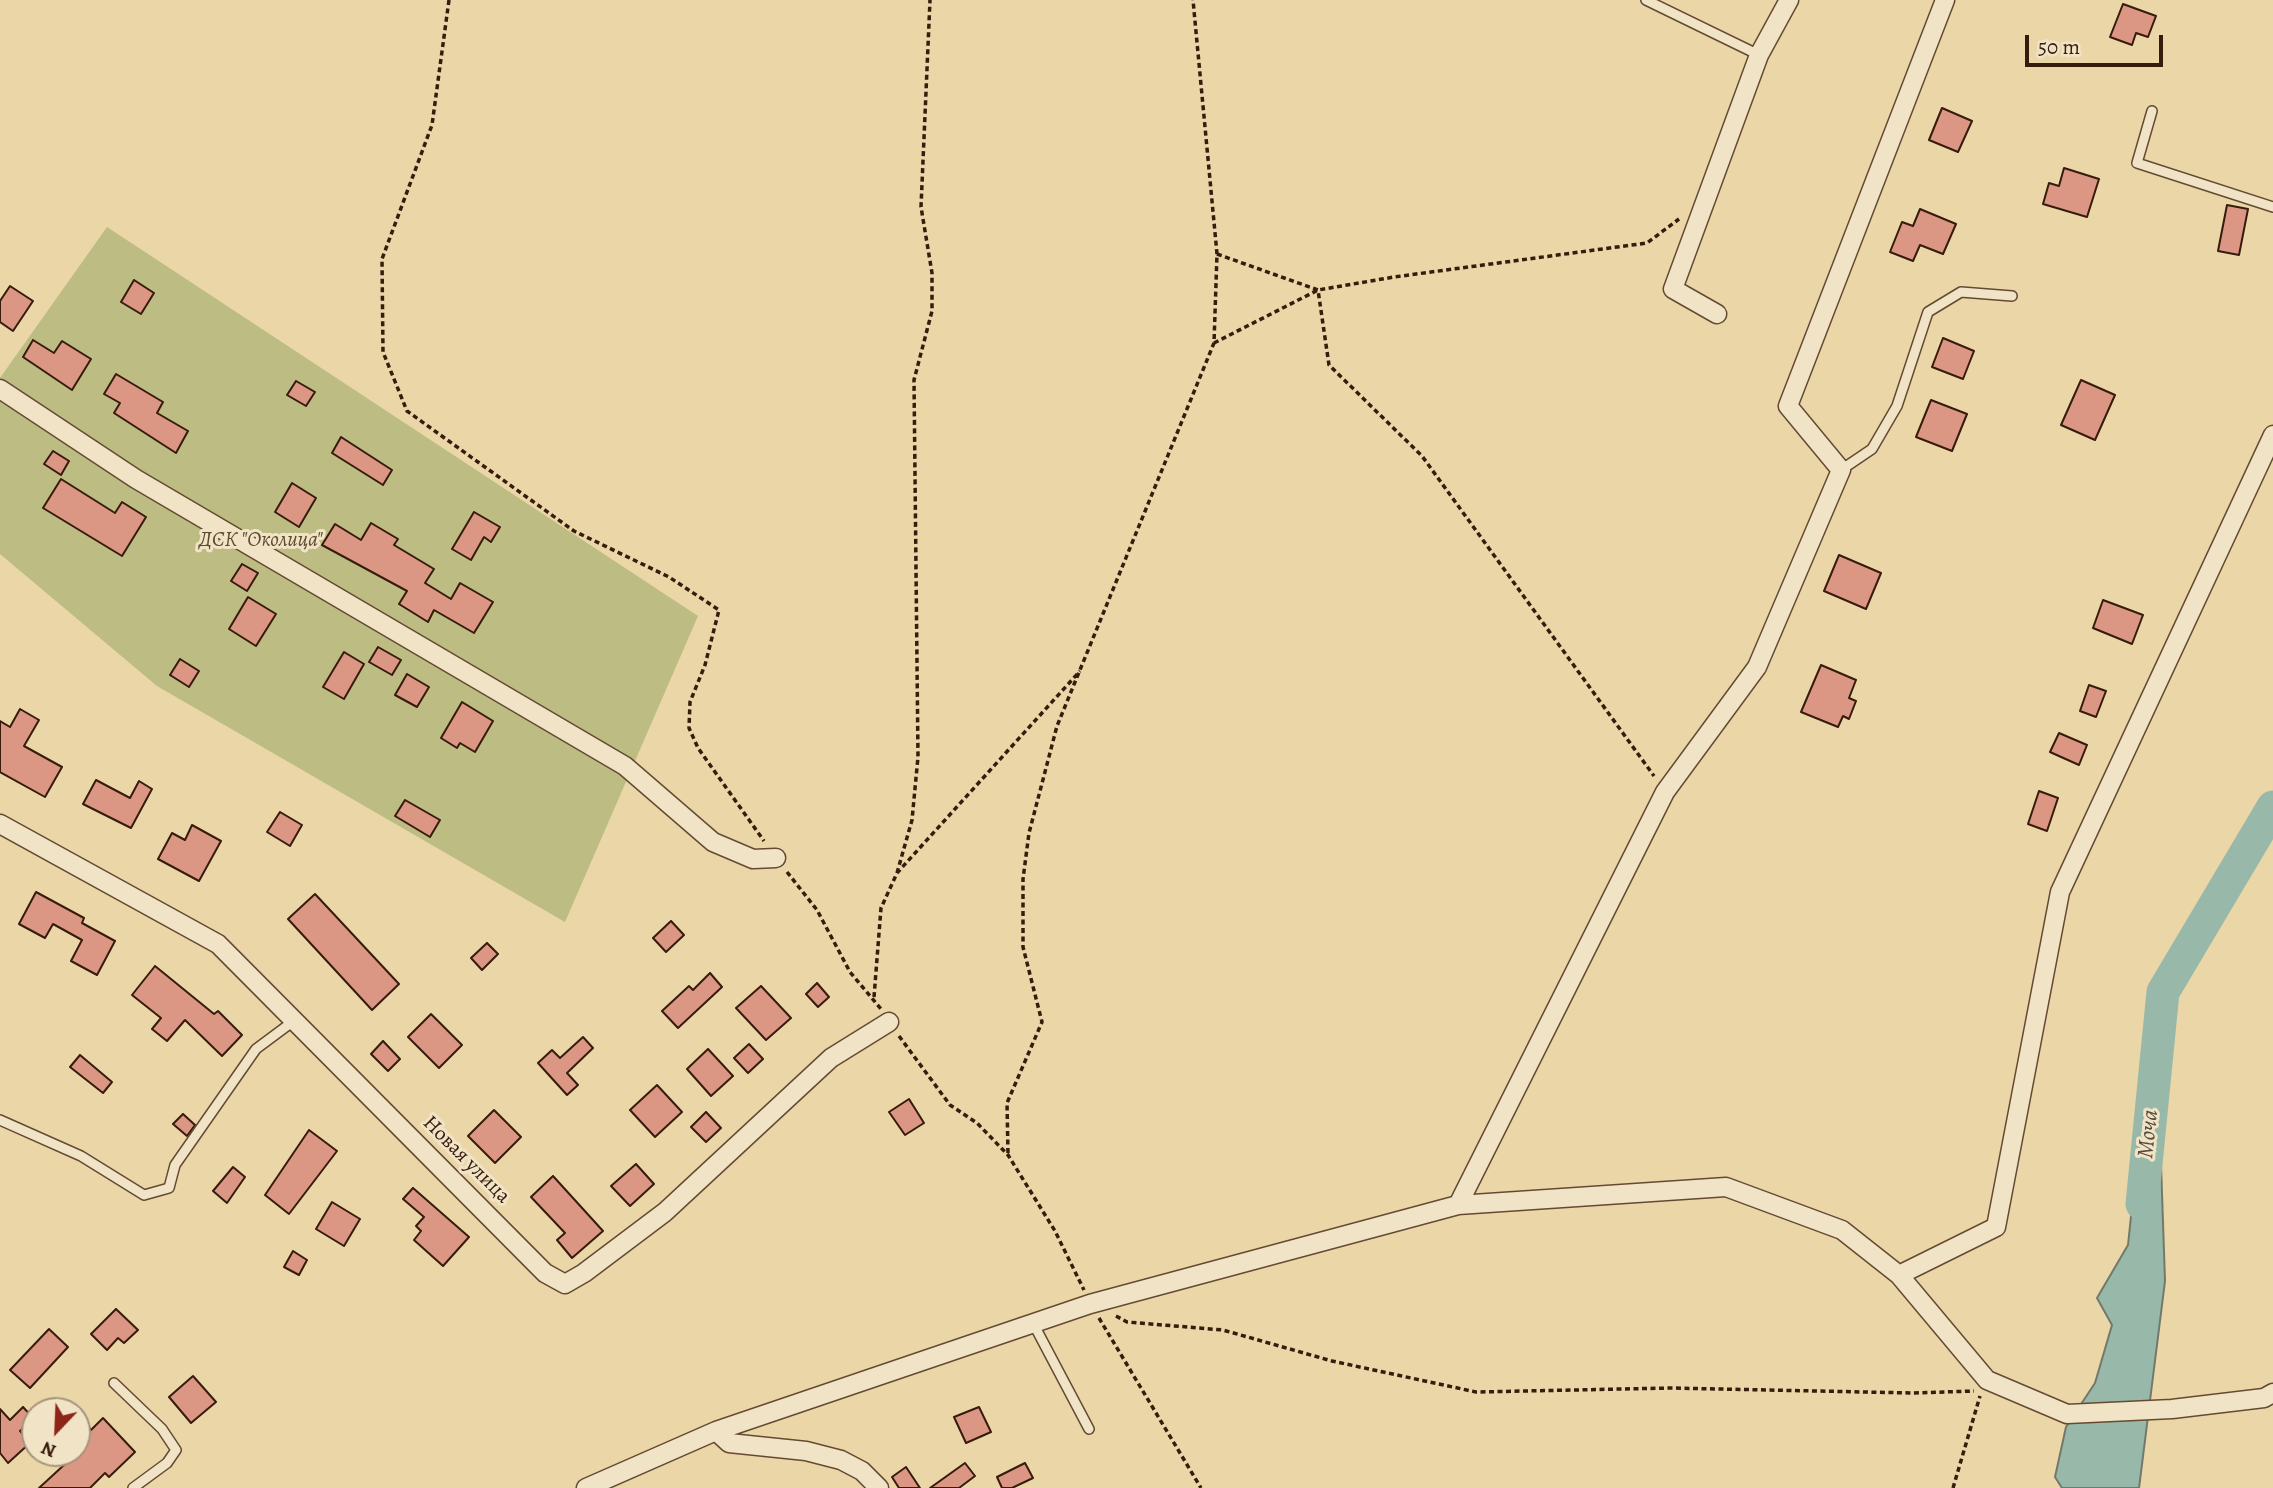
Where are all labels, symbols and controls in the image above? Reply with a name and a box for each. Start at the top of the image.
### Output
scale bar [2028,21,2166,65]
text: 50 m [2038,33,2080,61]
park label: ДСК "Околица" [199,528,323,554]
water label: Моча [2133,1108,2165,1160]
street label: Новая улица [417,1111,515,1209]
north arrow [21,1397,91,1467]
text: N [37,1435,60,1464]

